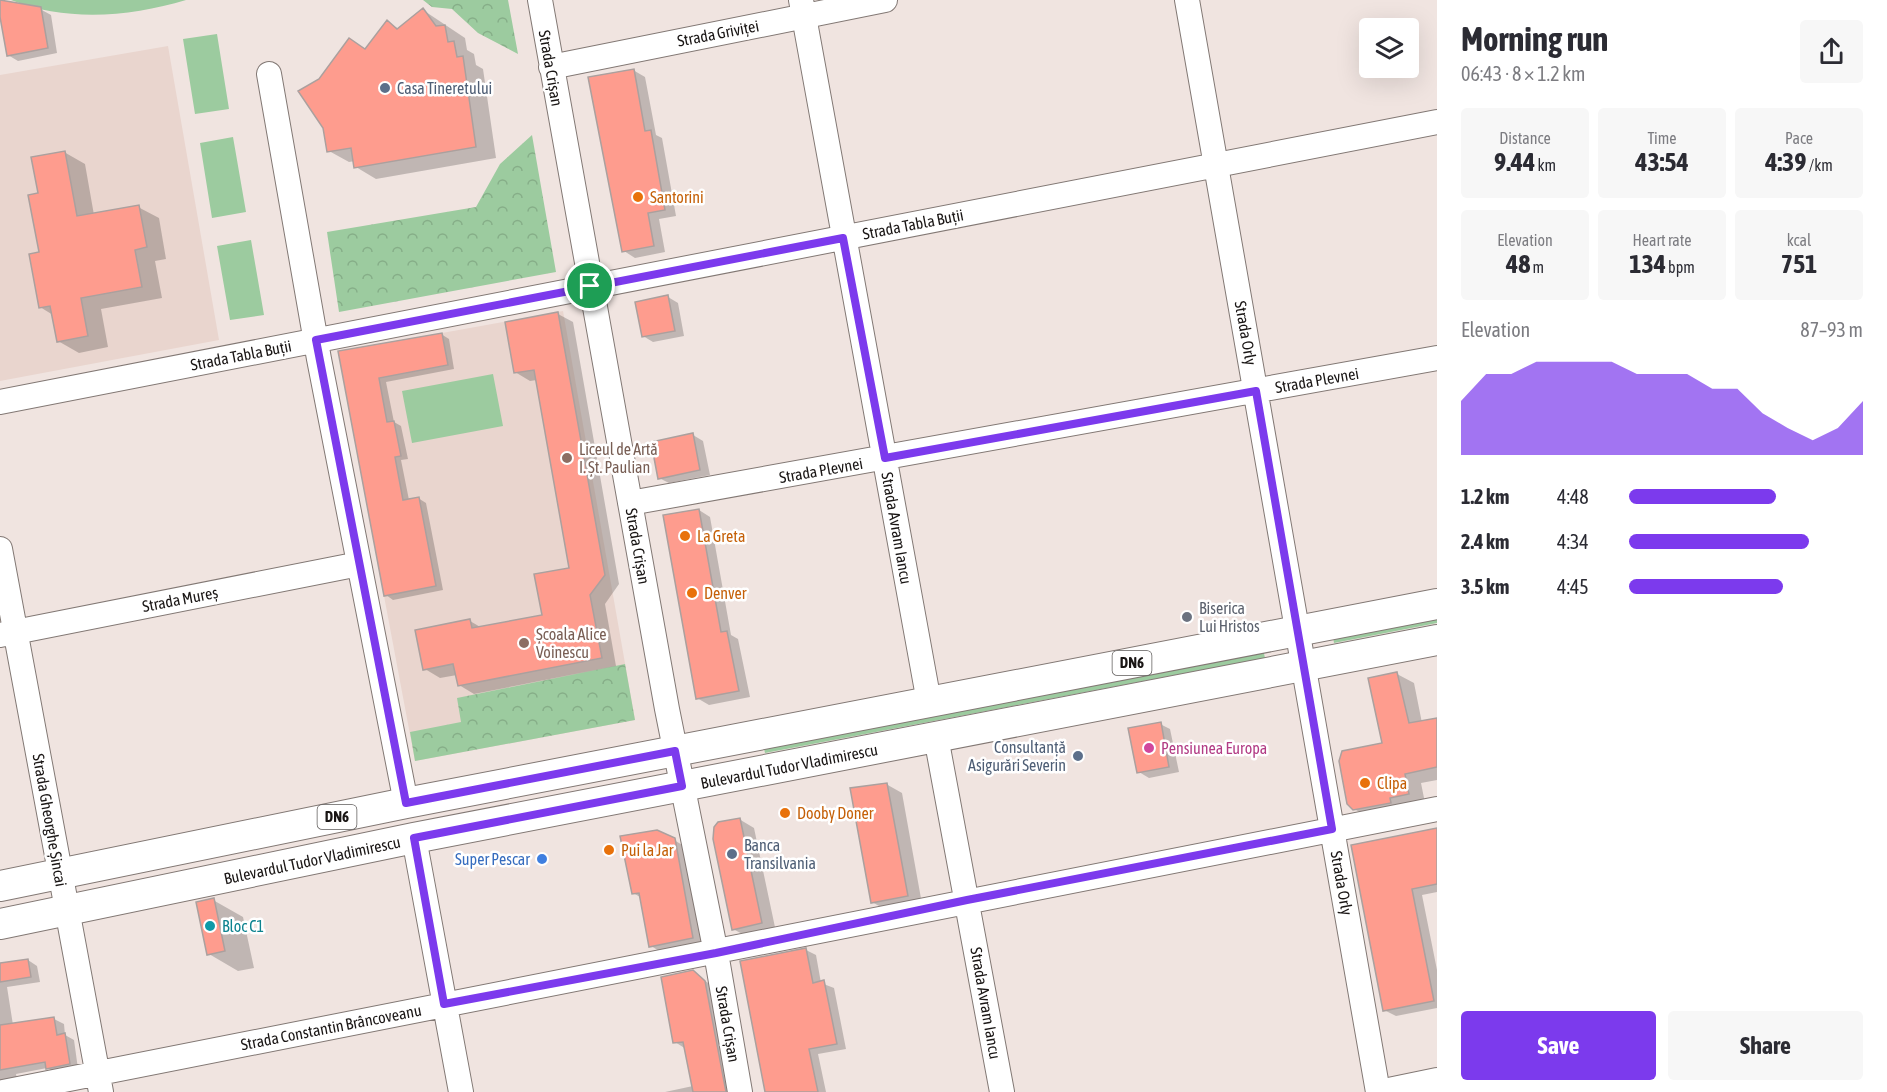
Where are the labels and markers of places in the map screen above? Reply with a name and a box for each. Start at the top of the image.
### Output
place label: Casa Tineretului [397,79,492,97]
marker: Casa Tineretului [378,81,392,95]
place label: Santorini [650,188,704,206]
marker: Santorini [631,190,645,204]
pin [564,260,615,311]
place label: Liceul de Artă I. Șt. Paulian [579,440,658,477]
marker: Liceul de Artă I. Șt. Paulian [560,451,574,465]
place label: La Greta [697,527,745,545]
marker: La Greta [678,529,692,543]
place label: Denver [704,584,747,602]
marker: Denver [685,586,699,600]
place label: Biserica Lui Hristos [1199,599,1260,635]
marker: Biserica Lui Hristos [1180,610,1194,624]
place label: Școala Alice Voinescu [536,625,606,661]
marker: Școala Alice Voinescu [517,636,531,650]
place label: Consultanță Asigurări Severin [968,738,1066,775]
place label: Pensiunea Europa [1161,739,1267,758]
marker: Pensiunea Europa [1142,741,1156,755]
marker: Consultanță Asigurări Severin [1071,749,1085,763]
place label: Clipa [1377,774,1407,793]
marker: Clipa [1358,776,1372,790]
place label: Dooby Doner [797,804,874,823]
marker: Dooby Doner [778,806,792,820]
place label: Banca Transilvania [744,836,816,872]
place label: Pui la Jar [621,841,674,859]
marker: Pui la Jar [602,843,616,857]
marker: Banca Transilvania [725,847,739,861]
place label: Super Pescar [455,850,530,869]
marker: Super Pescar [535,852,549,866]
place label: Bloc C1 [222,917,264,935]
marker: Bloc C1 [203,919,217,933]

